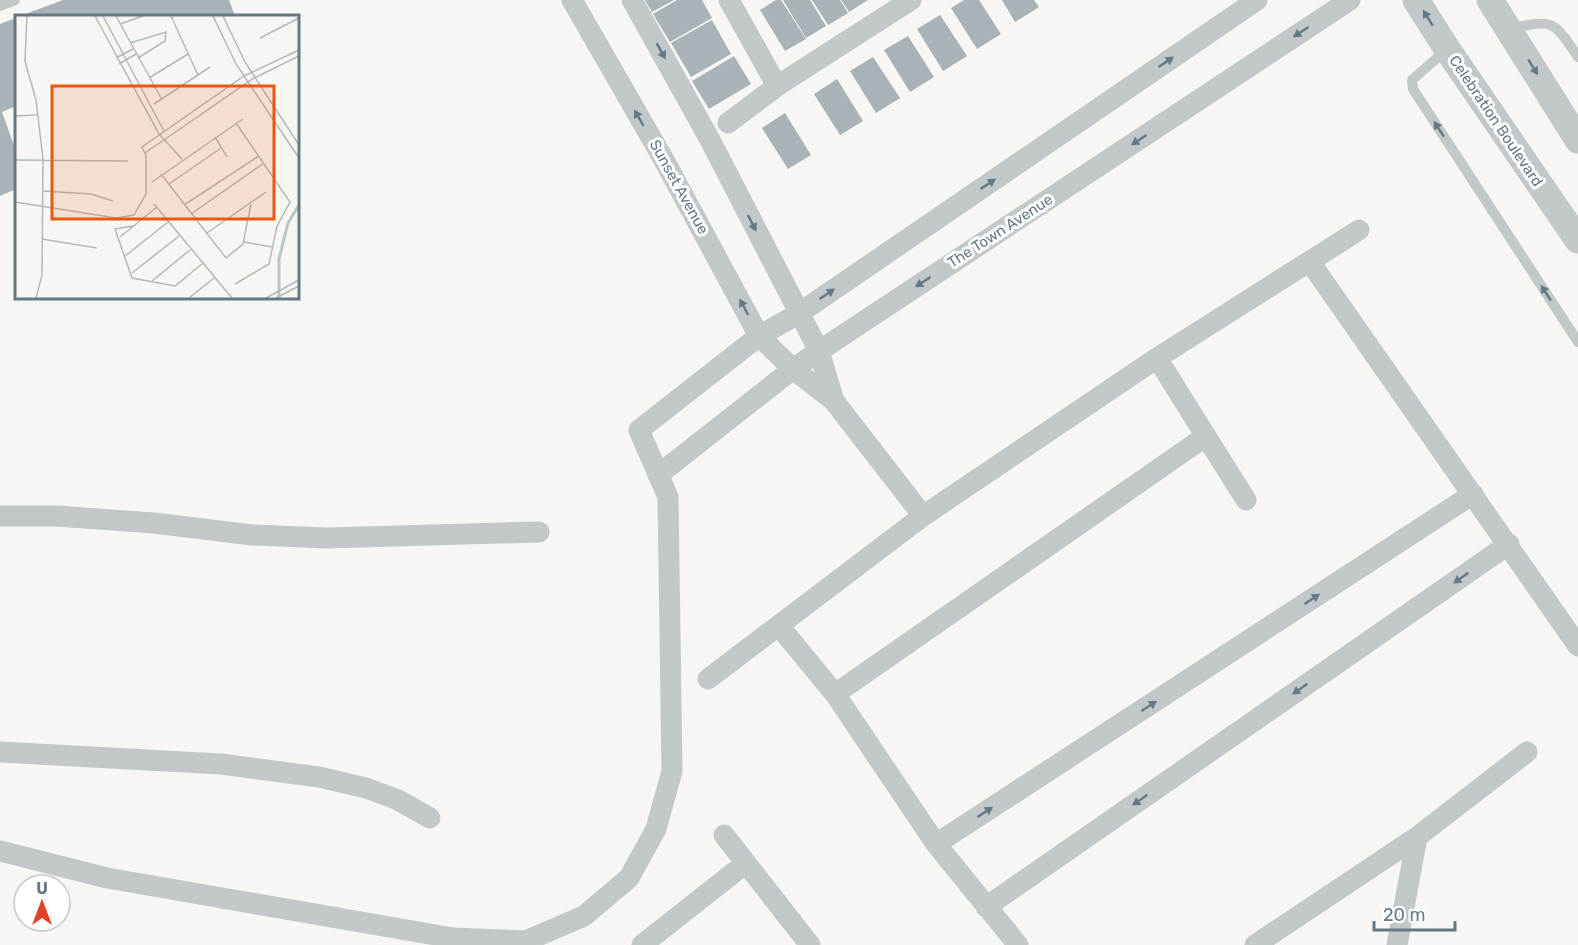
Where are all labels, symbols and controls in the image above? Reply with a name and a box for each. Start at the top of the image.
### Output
one-way arrow [1422,10,1433,26]
inset map [15,15,298,298]
one-way arrow [1293,26,1309,37]
one-way arrow [655,43,666,59]
street label: Celebration Boulevard [1445,52,1547,190]
one-way arrow [1158,56,1174,68]
one-way arrow [1527,59,1538,75]
one-way arrow [634,110,645,126]
one-way arrow [1434,121,1445,138]
one-way arrow [1130,134,1147,145]
street label: Sunset Avenue [646,137,712,237]
one-way arrow [980,179,996,190]
street label: The Town Avenue [944,190,1056,272]
one-way arrow [747,215,757,232]
one-way arrow [915,276,931,287]
one-way arrow [1540,285,1552,301]
one-way arrow [819,289,835,300]
one-way arrow [739,298,749,315]
one-way arrow [1453,572,1469,584]
one-way arrow [1304,594,1320,605]
one-way arrow [1293,683,1309,695]
one-way arrow [1140,700,1157,711]
one-way arrow [1133,794,1149,806]
one-way arrow [977,807,993,818]
north arrow [12,873,72,933]
text: U [36,879,48,898]
scale bar [1374,894,1455,932]
text: 20 m [1383,904,1425,926]

